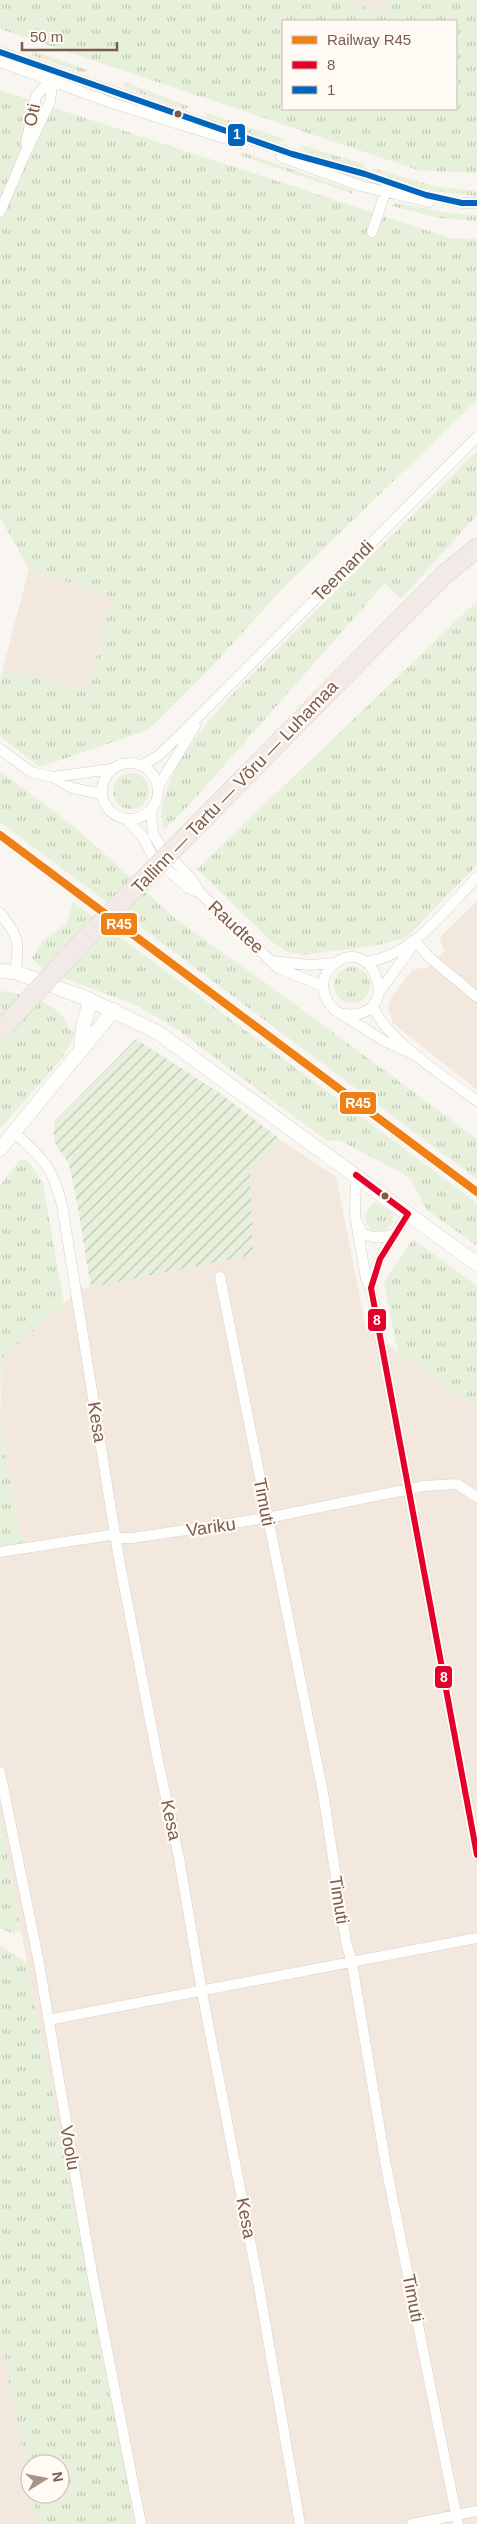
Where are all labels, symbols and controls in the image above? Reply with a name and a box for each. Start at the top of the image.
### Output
scale bar [22,20,118,52]
legend [282,20,457,110]
text: 50 m [30,28,63,45]
text: Railway R45 [327,31,411,48]
text: 8 [327,56,335,73]
text: 1 [327,81,335,98]
street label: Oti [20,102,44,128]
unlabelled marker [173,109,183,119]
line badge: 1 [227,123,246,147]
text: 1 [233,126,241,142]
street label: Teemandi [308,536,378,606]
street label: Tallinn — Tartu — Võru — Luhamaa [128,676,343,897]
street label: Raudtee [204,896,268,958]
line badge: R45 [100,912,138,936]
text: R45 [106,916,132,932]
line badge: R45 [339,1091,377,1115]
text: R45 [345,1095,371,1111]
unlabelled marker [380,1191,390,1201]
line badge: 8 [367,1308,387,1332]
text: 8 [373,1312,381,1328]
street label: Kesa [84,1400,110,1445]
street label: Timuti [250,1476,278,1528]
street label: Variku [185,1514,237,1540]
line badge: 8 [434,1665,453,1689]
text: 8 [440,1669,448,1685]
street label: Kesa [157,1798,185,1843]
street label: Timuti [325,1875,353,1925]
street label: Voolu [56,2124,84,2172]
street label: Kesa [232,2196,260,2241]
street label: Timuti [399,2272,427,2324]
north arrow [20,2454,70,2504]
text: N [49,2470,67,2483]

